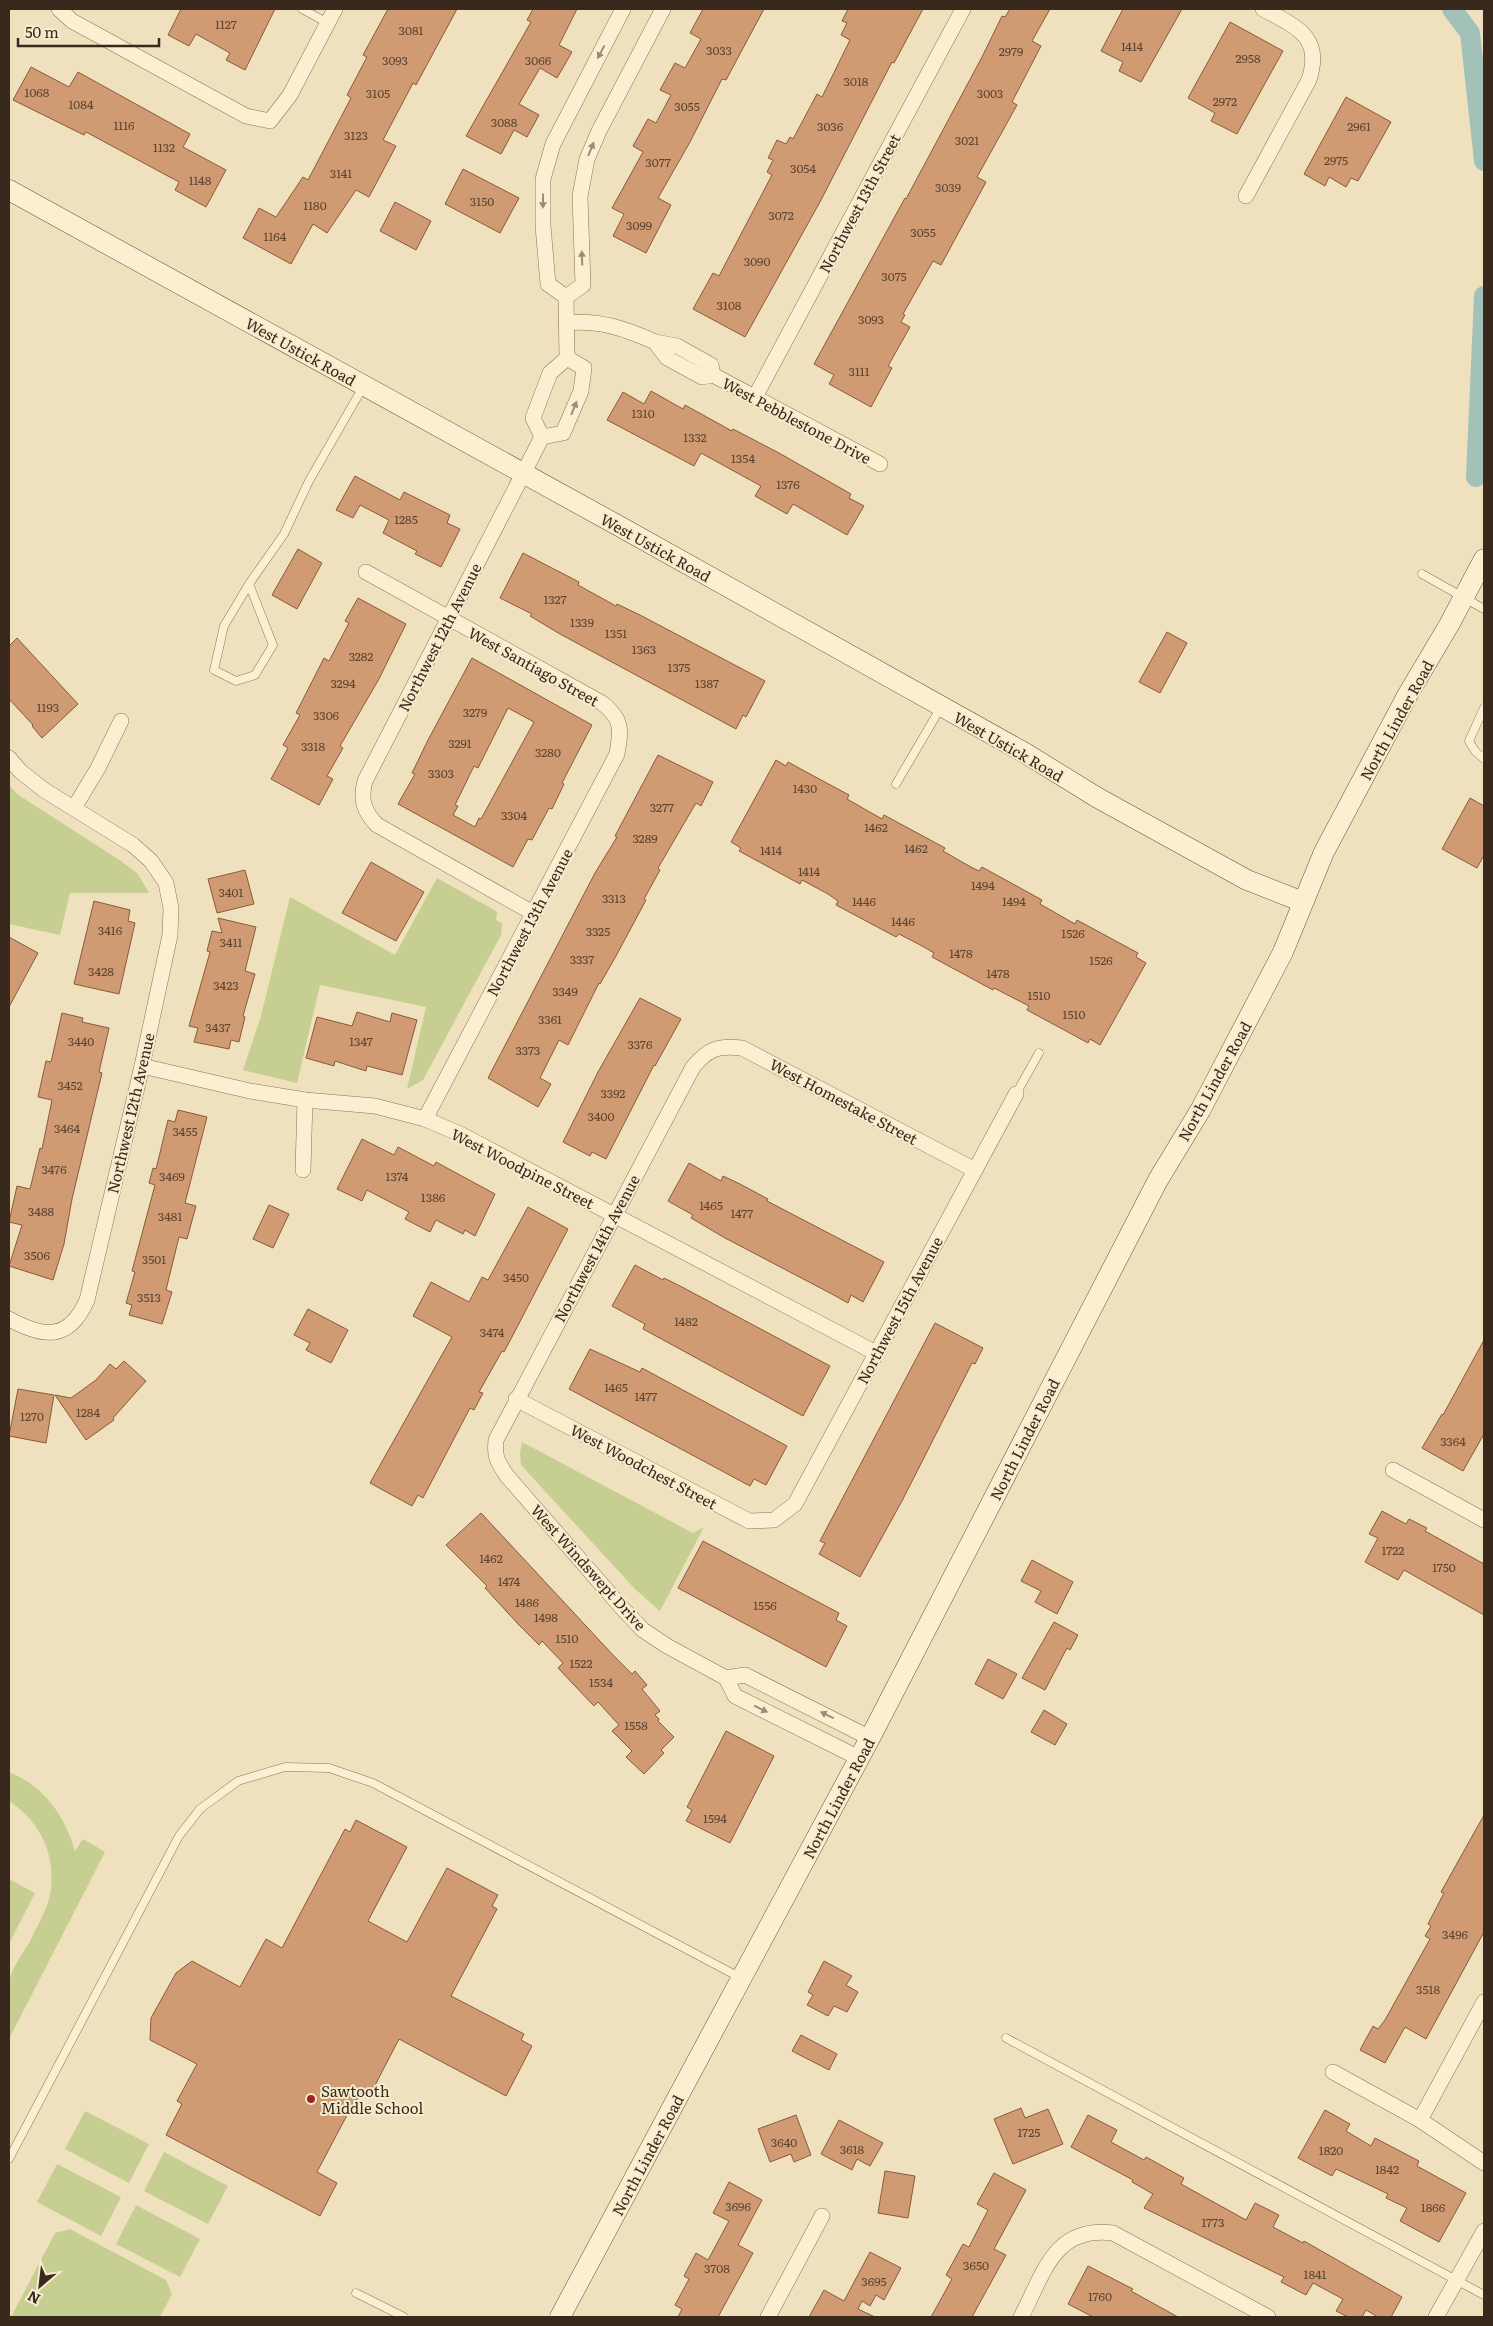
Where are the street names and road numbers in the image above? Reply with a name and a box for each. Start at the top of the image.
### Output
street label: Northwest 13th Street [812,129,906,277]
street label: West Ustick Road [241,311,361,391]
street label: West Pebblestone Drive [718,371,876,469]
street label: West Ustick Road [596,507,716,587]
street label: Northwest 12th Avenue [391,558,487,715]
street label: West Santiago Street [464,620,604,712]
street label: North Linder Road [1353,656,1439,784]
street label: West Ustick Road [950,705,1068,787]
street label: Northwest 13th Avenue [480,844,578,1000]
street label: North Linder Road [1171,1017,1257,1145]
street label: Northwest 12th Avenue [100,1030,160,1196]
street label: West Homestake Street [766,1052,922,1150]
street label: West Woodpine Street [447,1122,599,1214]
street label: Northwest 14th Avenue [547,1170,645,1326]
street label: Northwest 15th Avenue [850,1232,948,1388]
street label: North Linder Road [983,1374,1065,1504]
street label: West Woodchest Street [567,1418,721,1514]
street label: West Windswept Drive [526,1499,652,1635]
street label: North Linder Road [796,1733,880,1863]
street label: North Linder Road [605,2090,689,2220]

